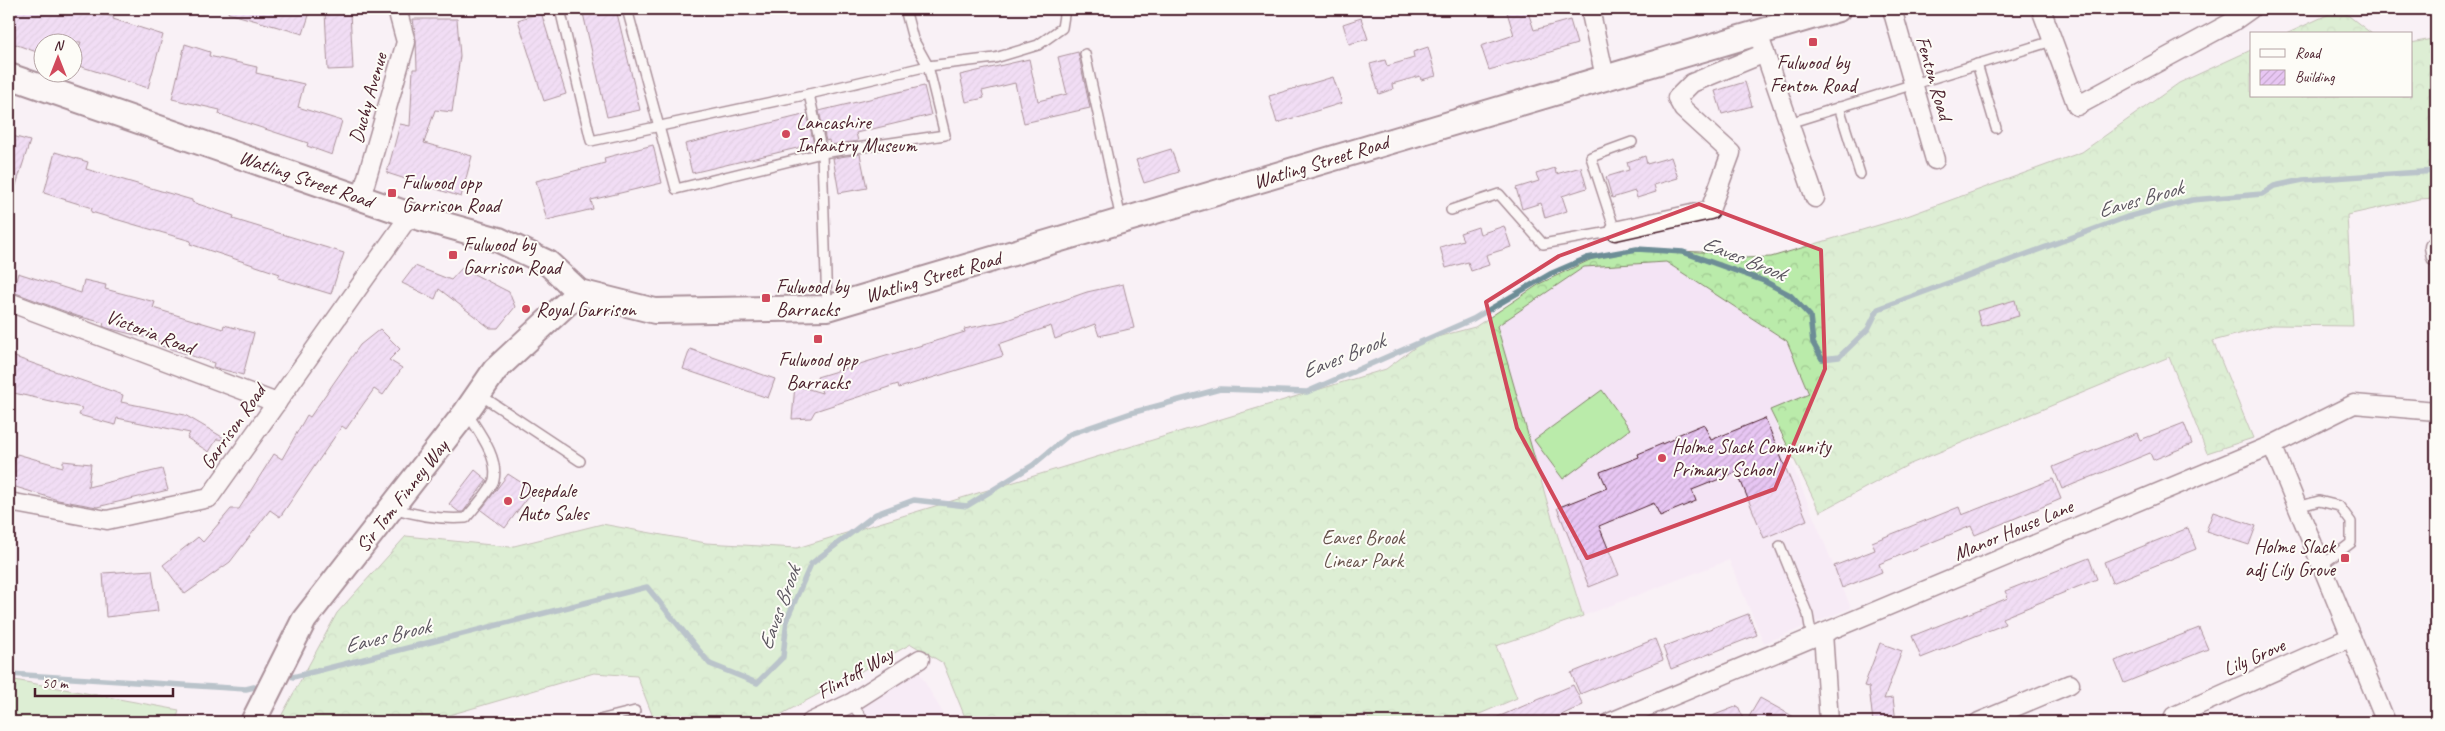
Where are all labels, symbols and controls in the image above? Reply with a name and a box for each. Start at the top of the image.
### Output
north arrow [32,32,82,82]
legend [2250,32,2412,98]
street label: Fenton Road [1910,33,1959,126]
marker: Fulwood by Fenton Road [1807,36,1819,48]
text: N [54,37,65,54]
text: Road [2295,44,2322,63]
street label: Duchy Avenue [343,49,393,146]
place label: Fulwood by Fenton Road [1770,50,1859,98]
text: Building [2295,68,2335,87]
place label: Lancashire Infantry Museum [796,110,918,158]
marker: Lancashire Infantry Museum [780,128,792,140]
street label: Watling Street Road [1250,129,1395,194]
street label: Watling Street Road [236,144,379,215]
place label: Fulwood opp Garrison Road [402,170,503,218]
water label: Eaves Brook [2095,174,2189,223]
marker: Fulwood opp Garrison Road [386,187,398,199]
water label: Eaves Brook [1699,230,1792,288]
place label: Fulwood by Garrison Road [463,232,564,280]
street label: Watling Street Road [862,245,1007,308]
marker: Fulwood by Garrison Road [447,249,459,261]
place label: Fulwood by Barracks [776,274,850,322]
marker: Fulwood by Barracks [760,292,772,304]
place label: Royal Garrison [536,297,637,322]
marker: Royal Garrison [520,303,532,315]
street label: Victoria Road [102,304,201,361]
water label: Eaves Brook [1298,326,1391,384]
marker: Fulwood opp Barracks [812,333,824,345]
place label: Fulwood opp Barracks [778,347,859,395]
street label: Garrison Road [195,377,273,474]
street label: Sir Tom Finney Way [350,433,455,557]
place label: Holme Slack Community Primary School [1672,434,1833,482]
marker: Holme Slack Community Primary School [1656,452,1668,464]
place label: Deepdale Auto Sales [518,478,591,526]
street label: Manor House Lane [1949,493,2078,566]
marker: Deepdale Auto Sales [502,495,514,507]
park label: Eaves Brook Linear Park [1322,525,1406,573]
place label: Holme Slack adj Lily Grove [2245,534,2337,582]
marker: Holme Slack adj Lily Grove [2339,552,2351,564]
water label: Eaves Brook [752,560,807,653]
water label: Eaves Brook [342,612,436,659]
street label: Lily Grove [2219,632,2290,682]
street label: Flintoff Way [813,640,899,705]
scale bar [35,666,172,698]
text: 50 m [42,674,69,693]

